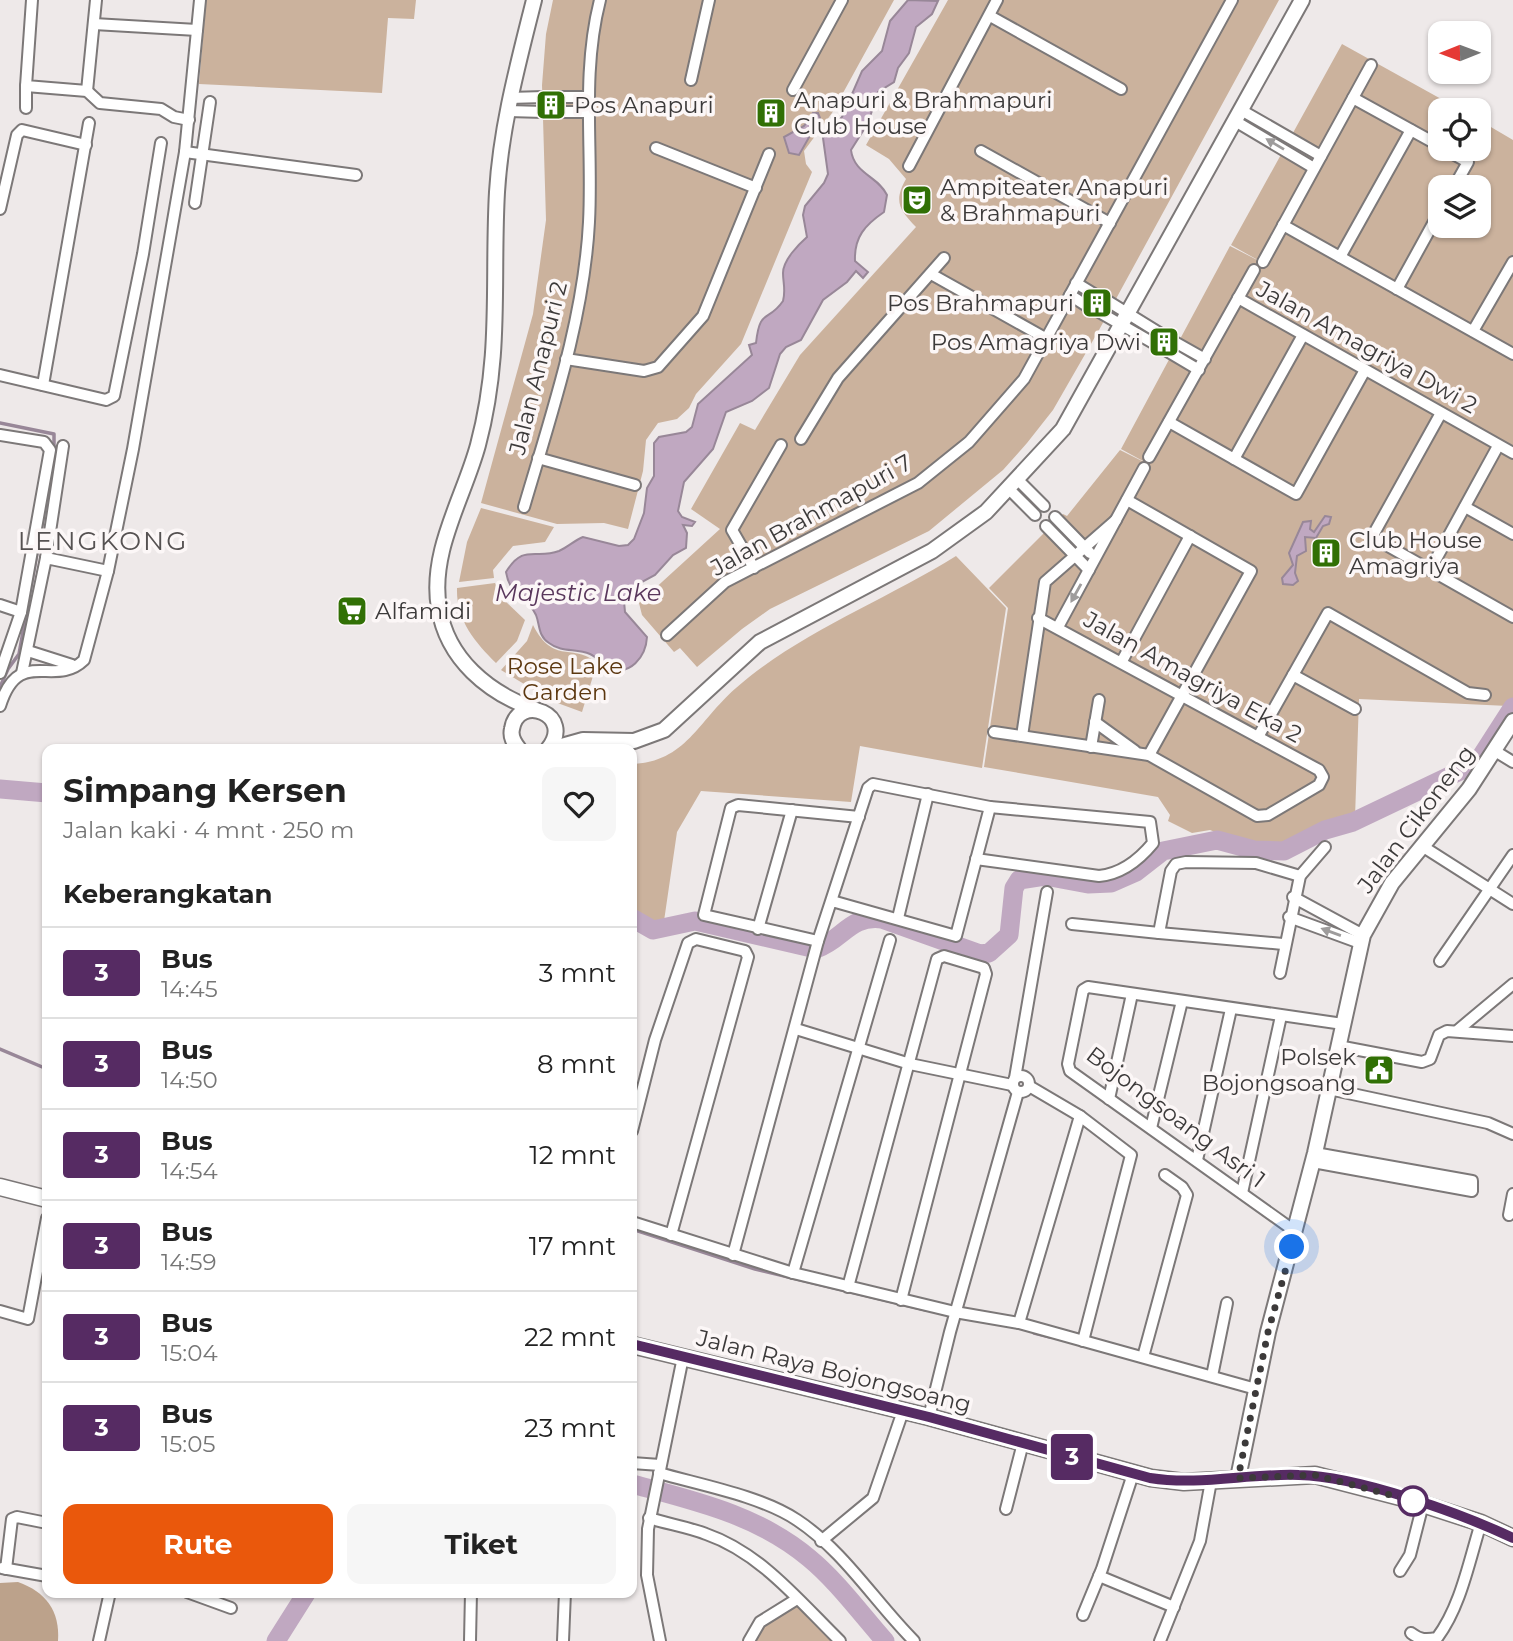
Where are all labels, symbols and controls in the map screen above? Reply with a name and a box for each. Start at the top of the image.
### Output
north arrow [1428,21,1491,84]
map controls [1428,21,1491,238]
place label: Anapuri & Brahmapuri Club House [794,86,1052,140]
building icon: Pos Anapuri [534,88,568,122]
place label: Pos Anapuri [574,91,714,119]
building icon: Anapuri & Brahmapuri Club House [754,96,788,130]
button: locate [1428,98,1491,161]
one-way arrow [1265,138,1284,151]
place label: Ampiteater Anapuri & Brahmapuri [940,173,1168,227]
button: layers [1428,175,1491,238]
theatre icon: Ampiteater Anapuri & Brahmapuri [900,183,934,217]
street label: Jalan Amagriya Dwi 2 [1251,274,1482,419]
street label: Jalan Anapuri 2 [503,279,573,458]
building icon: Pos Brahmapuri [1080,286,1114,320]
place label: Pos Brahmapuri [887,289,1074,317]
building icon: Pos Amagriya Dwi [1147,325,1181,359]
place label: Pos Amagriya Dwi [931,328,1141,356]
street label: Jalan Brahmapuri 7 [705,448,916,582]
district label: LENGKONG [18,525,188,557]
place label: Club House Amagriya [1349,526,1482,580]
building icon: Club House Amagriya [1309,536,1343,570]
water label: Majestic Lake [495,578,661,607]
one-way arrow [1071,583,1082,603]
supermarket icon: Alfamidi [335,594,369,628]
place label: Alfamidi [375,597,471,625]
street label: Jalan Amagriya Eka 2 [1078,605,1307,749]
park label: Rose Lake Garden [507,652,623,706]
street label: Jalan Cikoneng [1351,740,1481,899]
button: heart [542,767,616,841]
text: Simpang Kersen [63,770,347,810]
text: Jalan kaki · 4 mnt · 250 m [63,816,354,844]
text: Keberangkatan [63,878,273,910]
one-way arrow [1321,926,1342,937]
text: Bus [161,943,213,975]
text: 3 mnt [539,957,616,989]
text: 3 [94,958,109,987]
text: 14:45 [161,975,218,1003]
text: Bus [161,1034,213,1066]
street label: Bojongsoang Asri 1 [1081,1040,1271,1194]
place label: Polsek Bojongsoang [1202,1043,1356,1097]
text: 8 mnt [537,1048,616,1080]
text: 3 [94,1049,109,1078]
public building icon: Polsek Bojongsoang [1362,1053,1396,1087]
text: 14:50 [161,1066,218,1094]
text: Bus [161,1125,213,1157]
text: 12 mnt [529,1139,616,1171]
text: 3 [94,1140,109,1169]
text: 14:54 [161,1157,218,1185]
text: Bus [161,1216,213,1248]
your location [1274,1229,1309,1264]
text: 17 mnt [529,1230,616,1262]
text: 3 [94,1231,109,1260]
text: 14:59 [161,1248,217,1276]
text: Bus [161,1307,213,1339]
text: 22 mnt [524,1321,616,1353]
text: 3 [94,1322,109,1351]
street label: Jalan Raya Bojongsoang [693,1323,974,1419]
text: 15:04 [161,1339,218,1367]
text: Bus [161,1398,213,1430]
text: 23 mnt [524,1412,616,1444]
text: 3 [94,1413,109,1442]
text: 15:05 [161,1430,215,1458]
line badge: 3 [1049,1434,1095,1480]
text: 3 [1065,1442,1079,1471]
unlabelled marker [1398,1486,1428,1516]
button: Rute [63,1504,333,1584]
button: Tiket [347,1504,616,1584]

